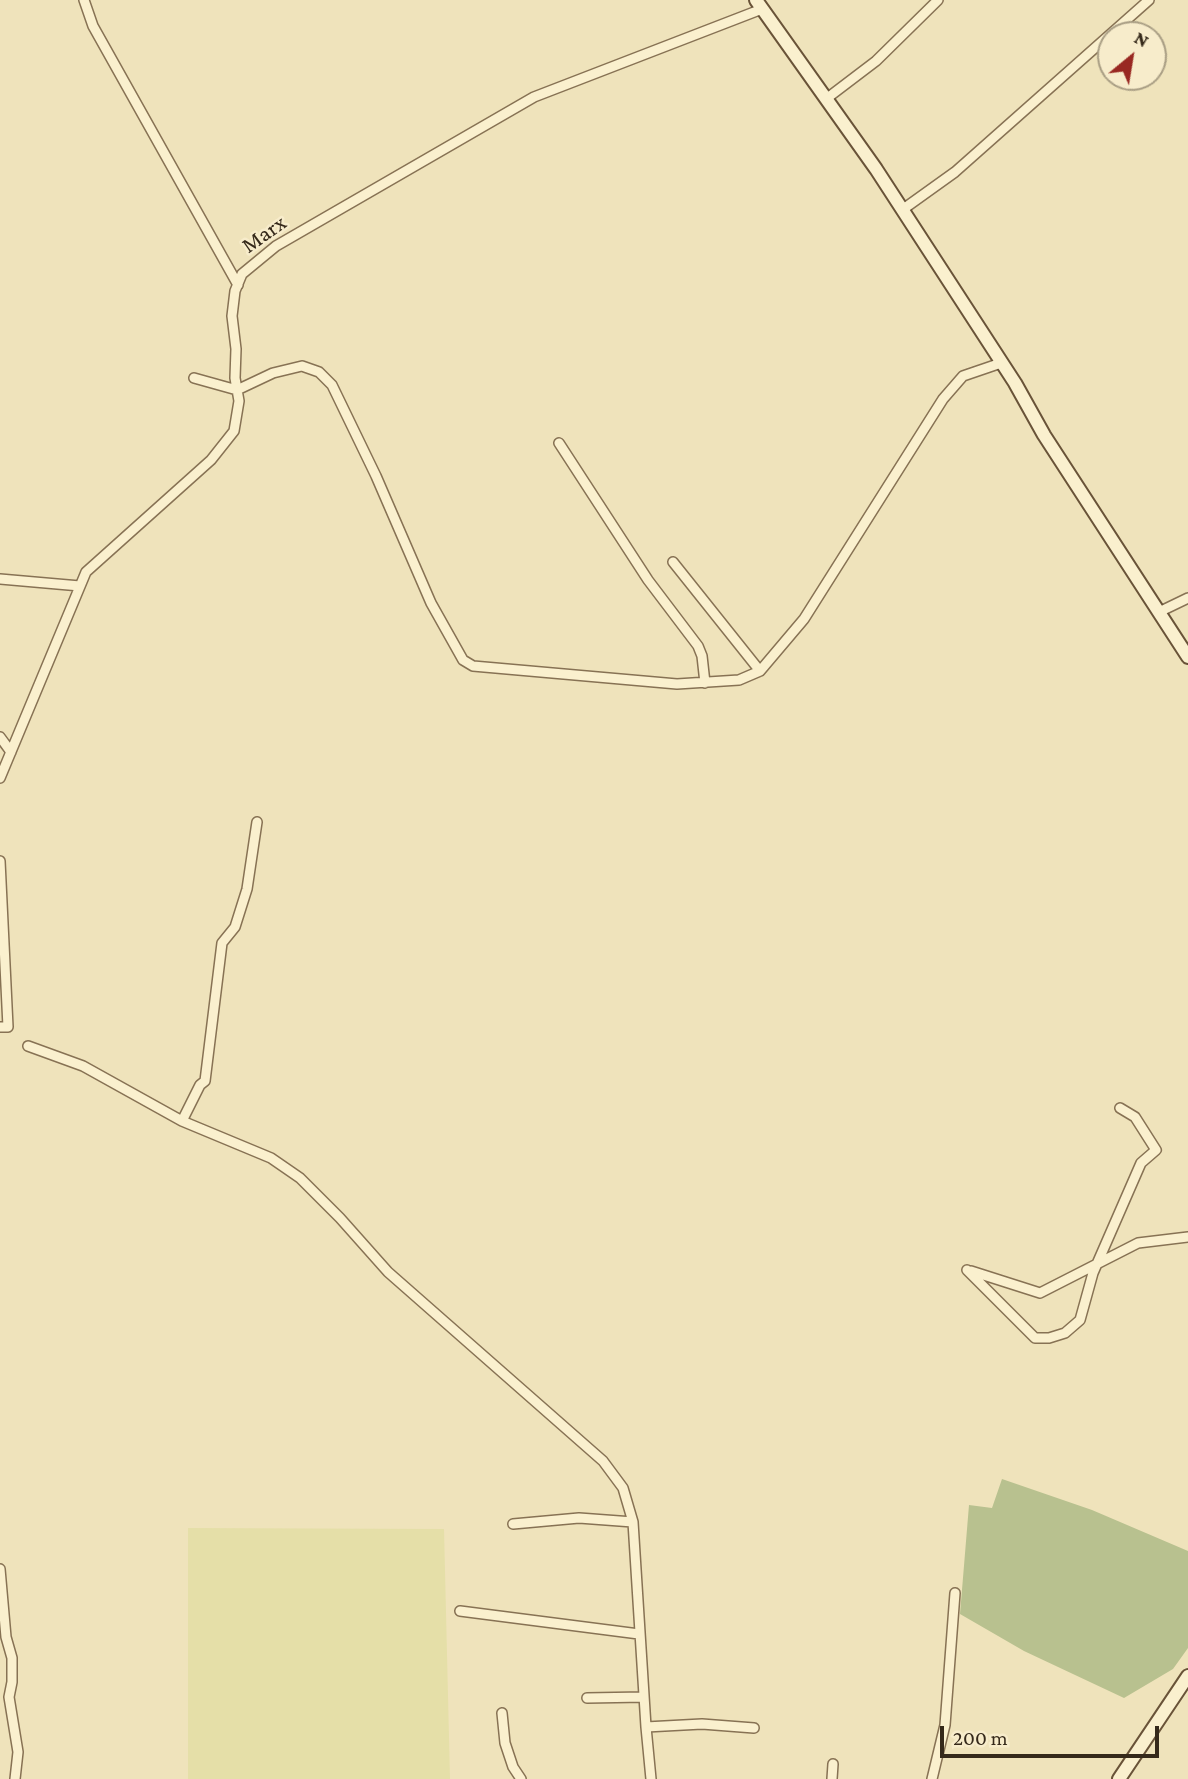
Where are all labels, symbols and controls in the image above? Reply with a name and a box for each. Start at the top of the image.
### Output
north arrow [1097,21,1167,91]
text: N [1131,27,1153,51]
street label: Marx [236,209,292,259]
scale bar [943,1712,1162,1756]
text: 200 m [953,1726,1008,1750]

